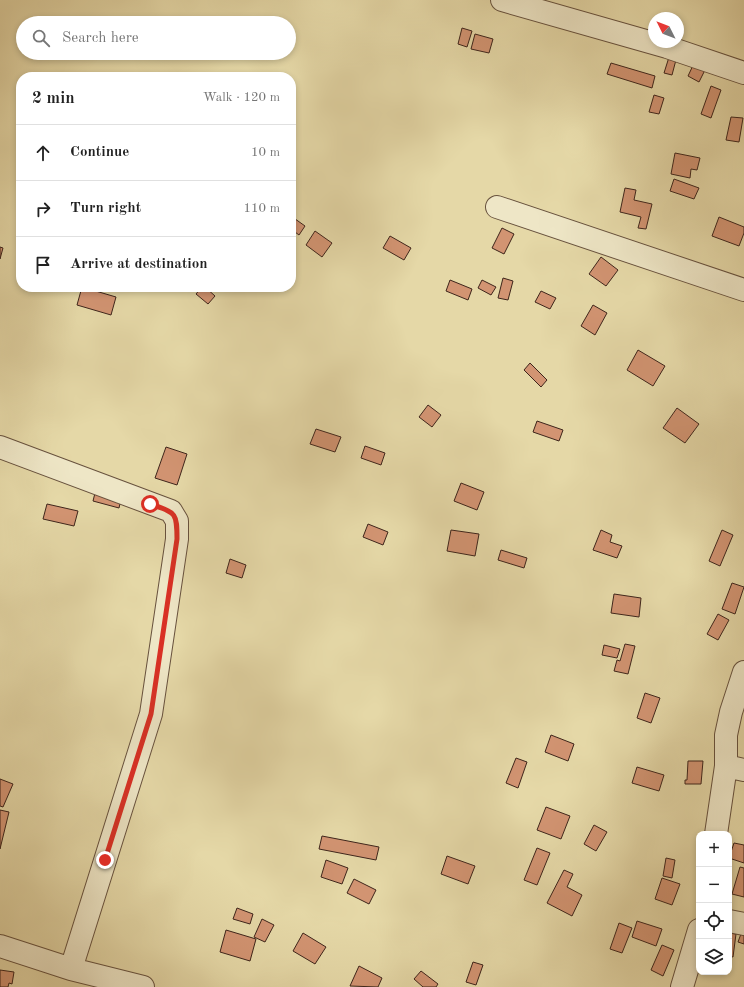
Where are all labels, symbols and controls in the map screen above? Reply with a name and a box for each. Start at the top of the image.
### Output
north arrow [648,12,684,48]
search box [16,16,296,60]
icon: search [30,27,52,49]
text: Search here [62,31,139,46]
text: 2 min [32,90,75,107]
text: Walk · 120 m [203,91,280,104]
icon: ahead [32,142,54,164]
text: Continue [70,145,129,160]
text: 10 m [251,146,280,159]
icon: right [32,198,54,220]
text: Turn right [70,201,141,216]
text: 110 m [243,202,280,215]
icon: arrive [32,254,54,276]
text: Arrive at destination [70,257,208,272]
route start [141,495,159,513]
map controls [696,831,732,975]
button: + [696,831,732,867]
route end [96,851,114,869]
button: − [696,867,732,903]
button: locate [696,903,732,939]
button: layers [696,939,732,975]

